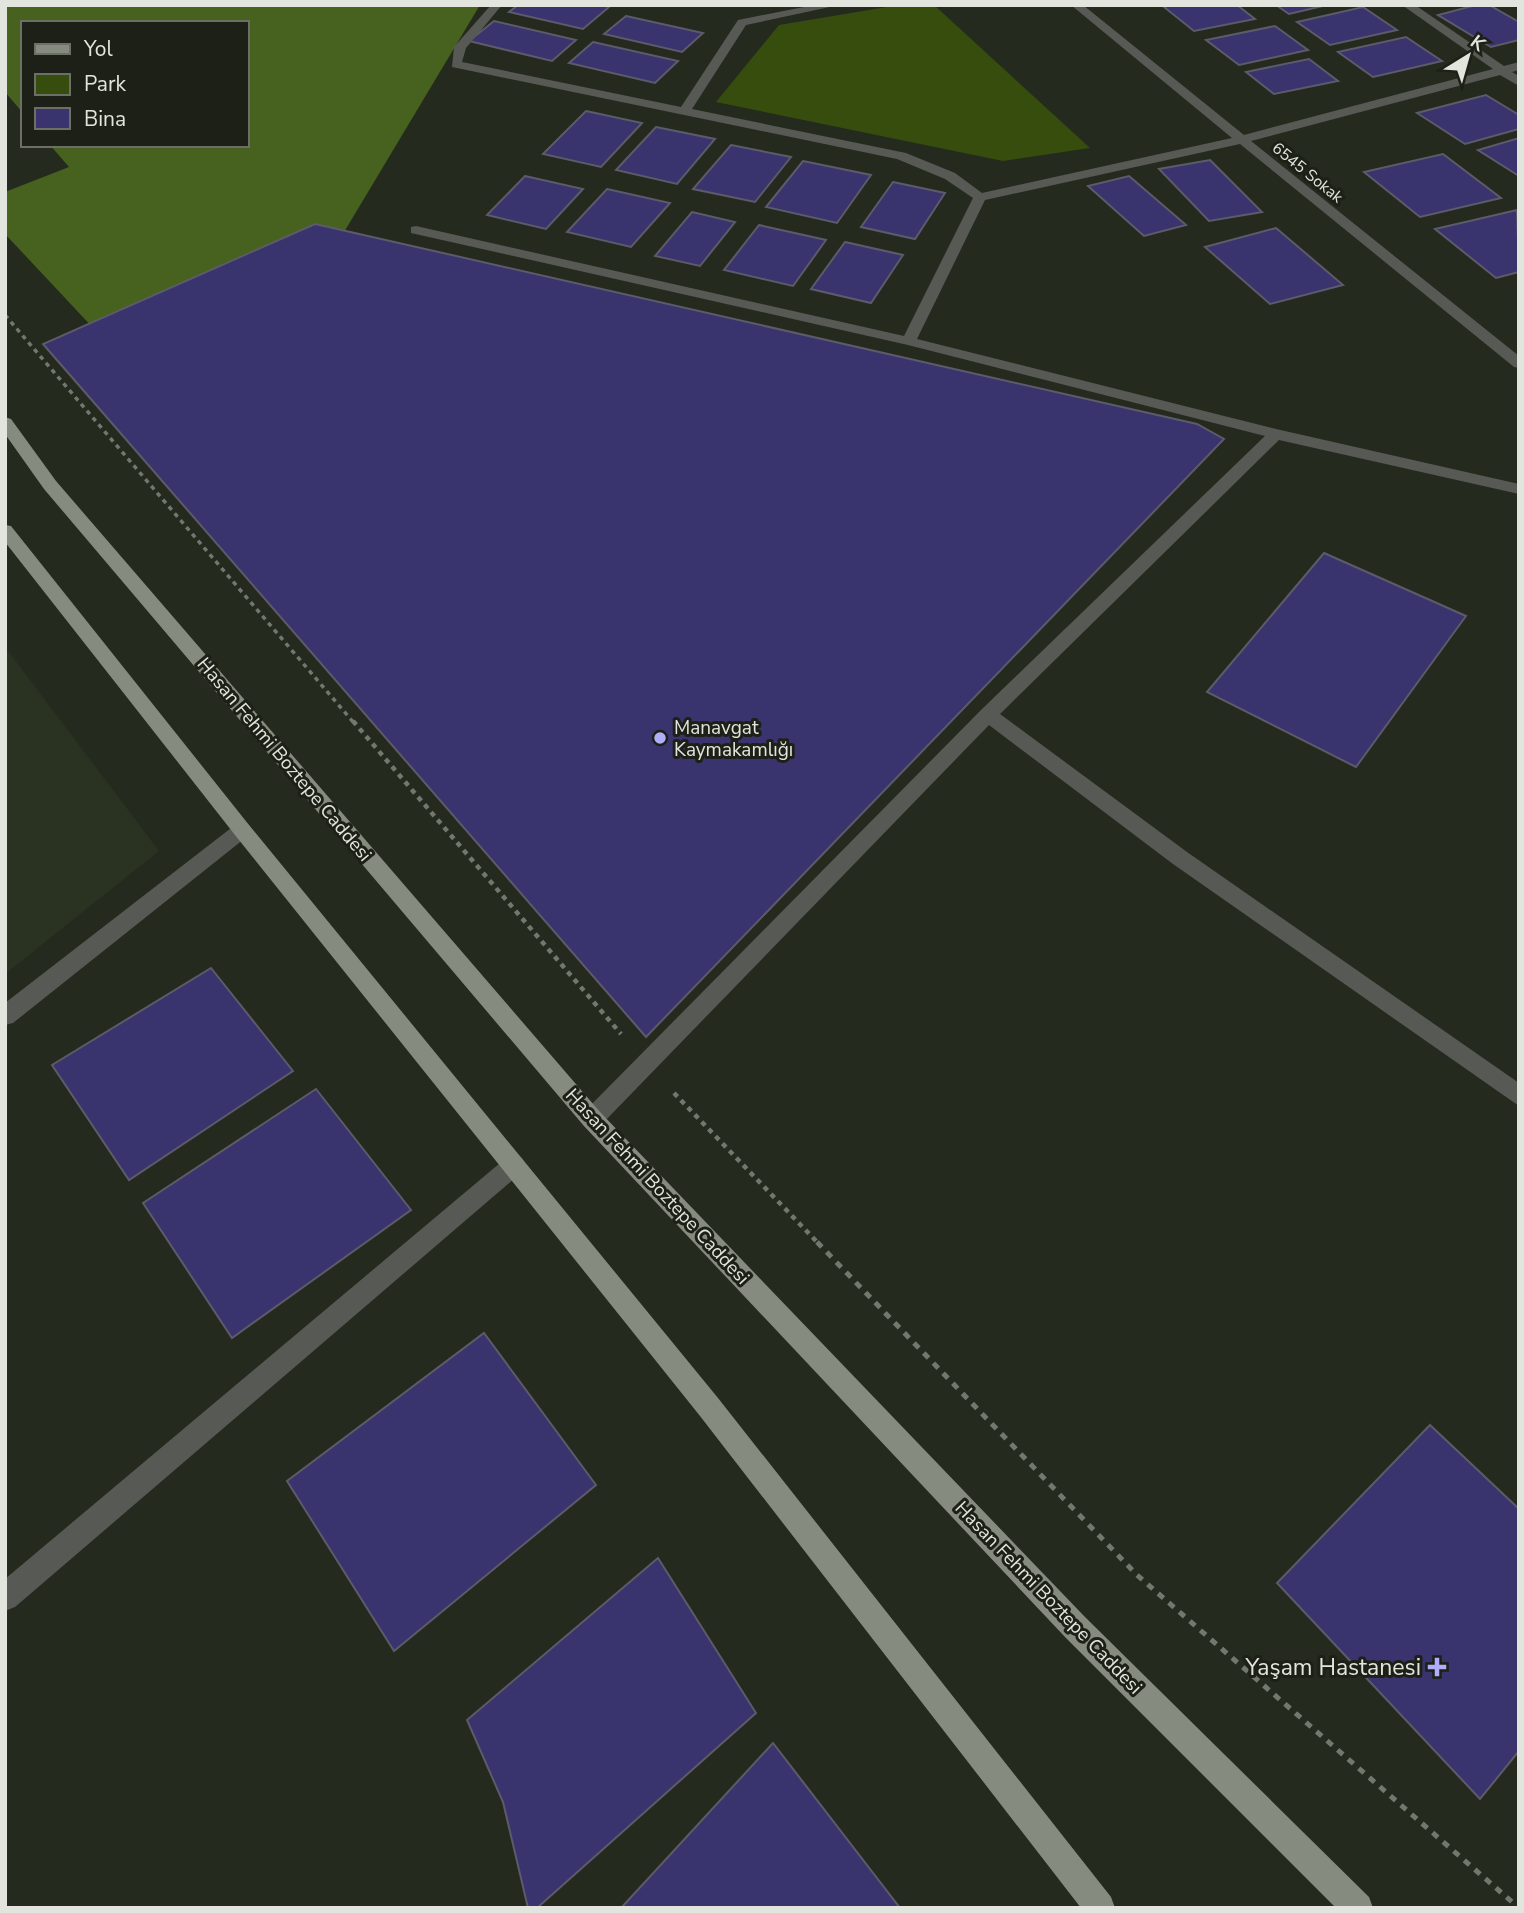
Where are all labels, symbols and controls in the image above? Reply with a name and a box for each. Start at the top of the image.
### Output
legend [21,21,248,147]
north arrow [1433,21,1503,91]
text: K [1465,29,1492,58]
text: Yol [83,35,114,63]
text: Park [84,70,126,98]
text: Bina [84,105,126,133]
street label: 6545 Sokak [1267,137,1348,209]
street label: Hasan Fehmi Boztepe Caddesi [191,652,377,867]
place label: Manavgat Kaymakamlığı [674,715,793,763]
marker: Manavgat Kaymakamlığı [652,730,668,746]
street label: Hasan Fehmi Boztepe Caddesi [559,1083,755,1290]
street label: Hasan Fehmi Boztepe Caddesi [949,1495,1148,1700]
place label: Yaşam Hastanesi [1244,1652,1421,1683]
marker: Yaşam Hastanesi [1427,1657,1447,1677]

